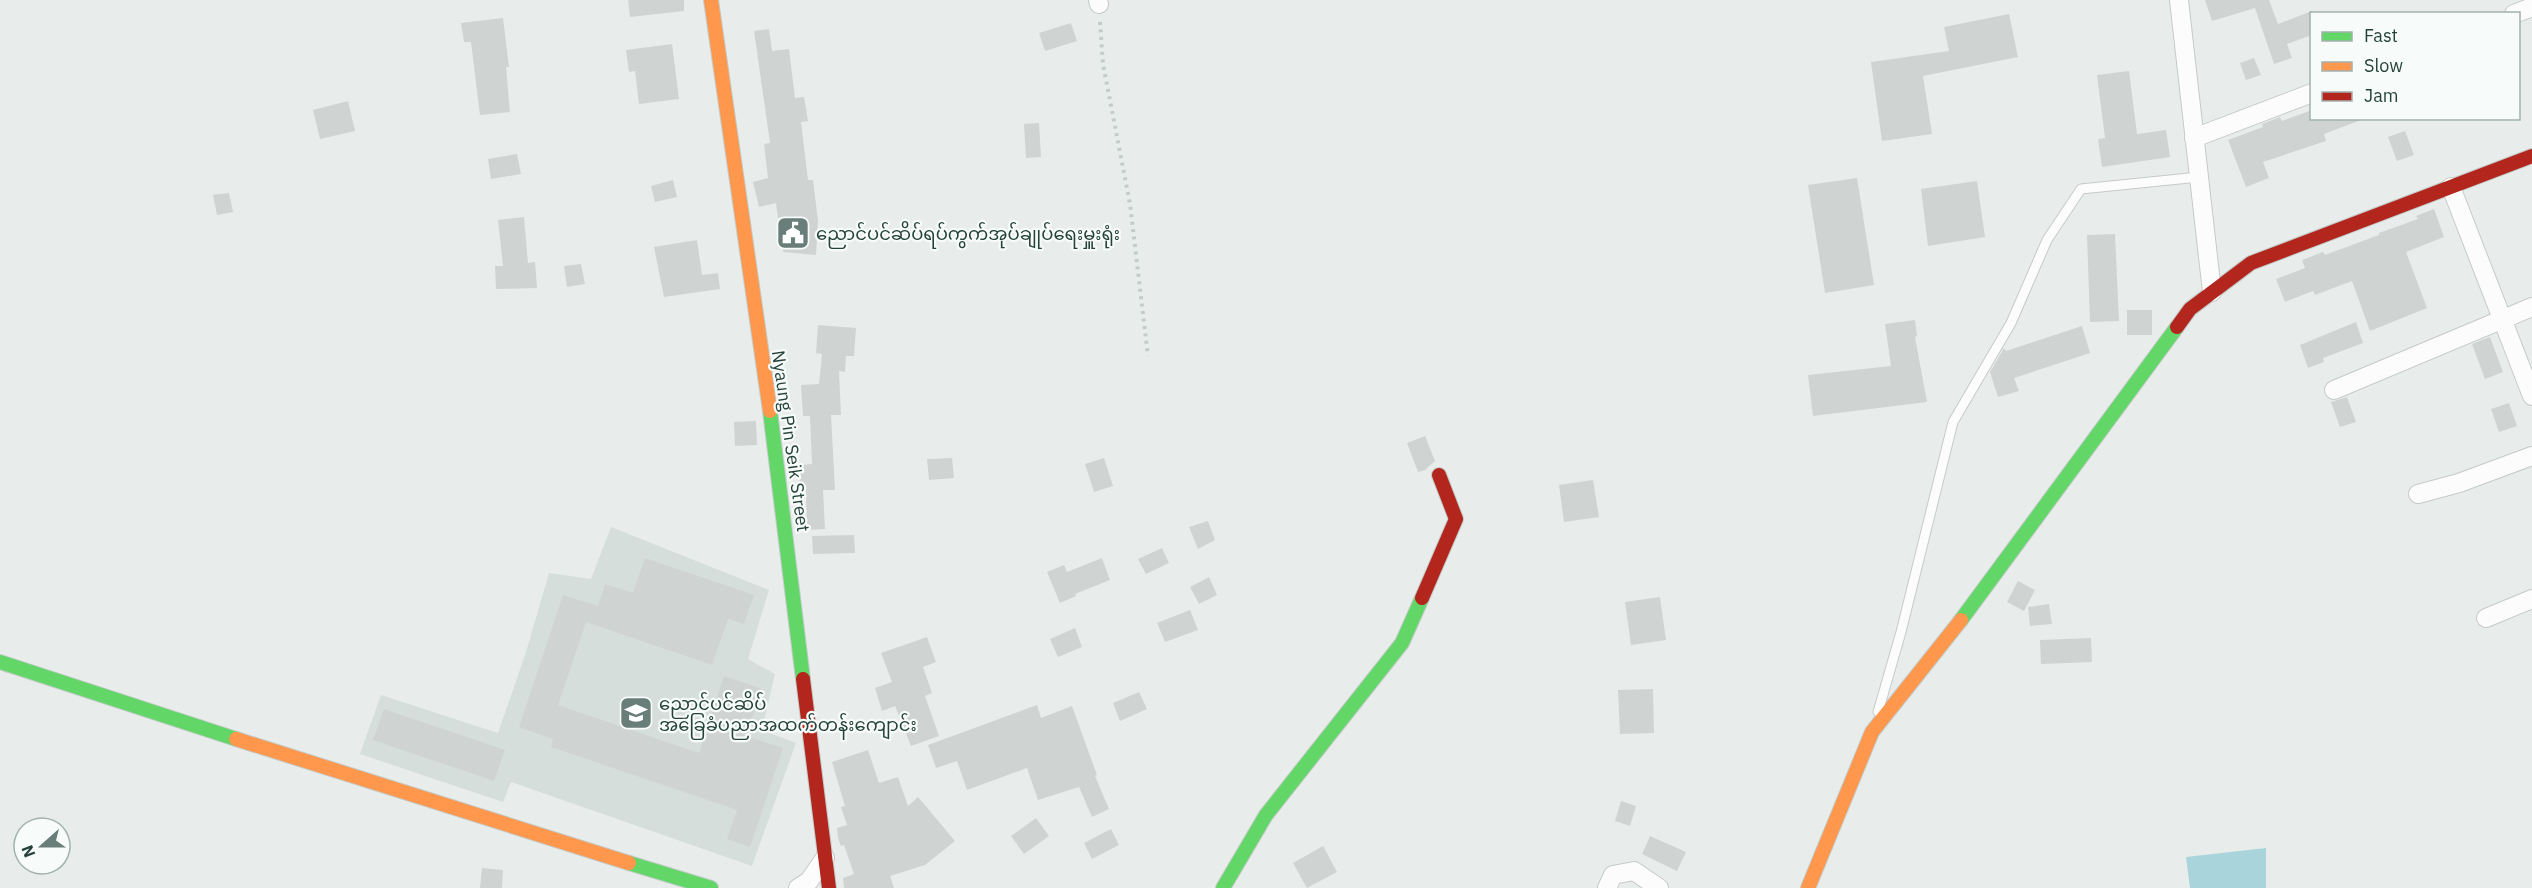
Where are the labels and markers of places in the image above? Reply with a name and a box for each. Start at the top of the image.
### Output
public building icon: ညောင်ပင်ဆိပ်ရပ်ကွက်အုပ်ချုပ်ရေးမှူးရုံး [775,215,811,251]
place label: ညောင်ပင်ဆိပ်ရပ်ကွက်အုပ်ချုပ်ရေးမှူးရုံး [816,220,1120,249]
place label: ညောင်ပင်ဆိပ် အခြေခံပညာအထက်တန်းကျောင်း [659,690,917,740]
school or university icon: ညောင်ပင်ဆိပ် အခြေခံပညာအထက်တန်းကျောင်း [618,695,654,731]

